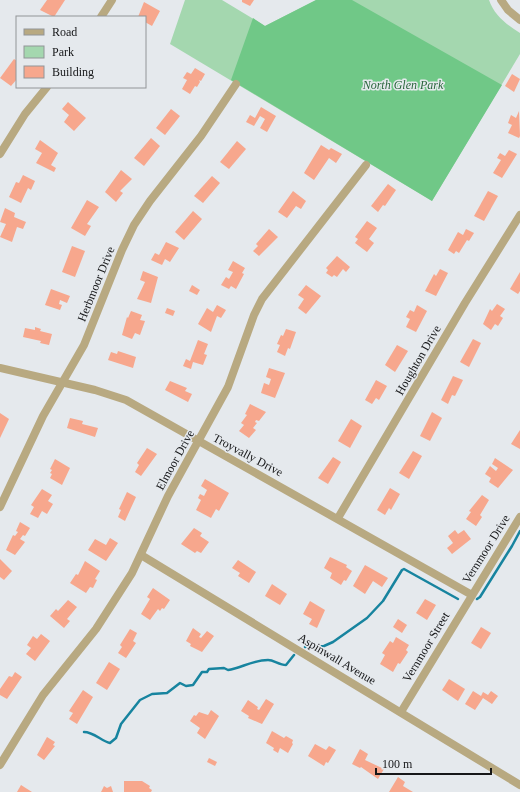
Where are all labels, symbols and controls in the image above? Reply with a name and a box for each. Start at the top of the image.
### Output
legend [16,16,146,88]
text: Road [52,25,77,39]
text: Park [52,45,74,59]
text: Building [52,65,94,79]
park label: North Glen Park [362,78,444,92]
street label: Herbmoor Drive [75,244,117,324]
street label: Houghton Drive [392,323,444,397]
street label: Elmoor Drive [153,428,197,492]
street label: Troyvally Drive [211,431,285,479]
street label: Vernmoor Drive [459,512,513,586]
street label: Vernmoor Street [400,609,453,684]
street label: Aspinwall Avenue [296,630,378,688]
scale bar [376,750,491,776]
text: 100 m [382,757,413,771]

